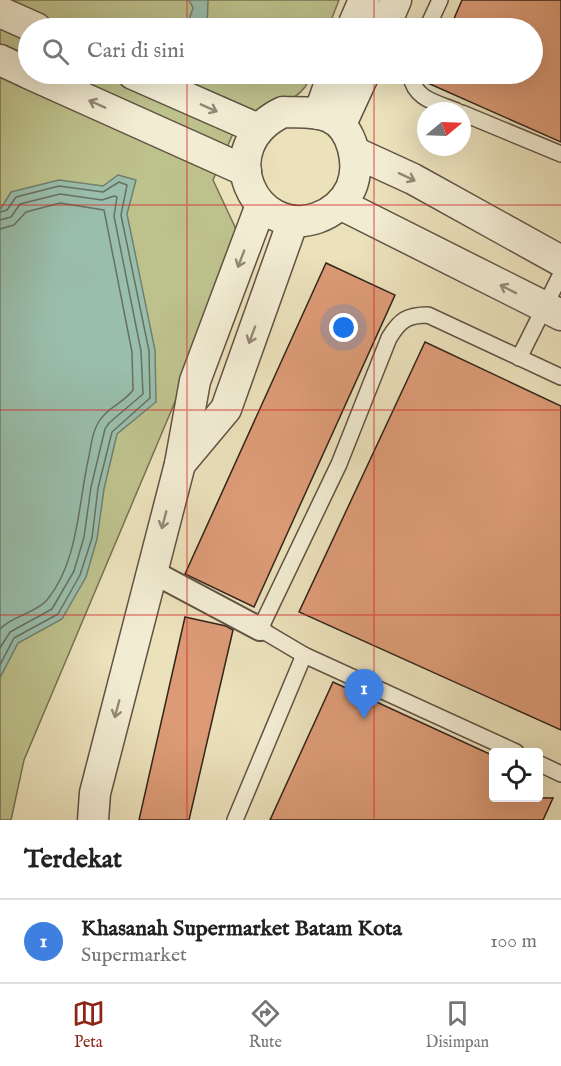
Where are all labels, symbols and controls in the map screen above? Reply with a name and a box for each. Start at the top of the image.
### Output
search box [18,18,543,84]
icon: search [39,35,72,68]
text: Cari di sini [87,37,185,65]
one-way arrow [89,98,107,109]
one-way arrow [200,102,218,114]
north arrow [417,102,471,156]
one-way arrow [397,171,415,183]
one-way arrow [235,250,246,268]
one-way arrow [500,283,518,295]
your location [329,313,358,342]
one-way arrow [246,325,257,344]
one-way arrow [158,510,170,529]
pin: 1 [344,670,384,719]
one-way arrow [111,699,123,718]
map controls [489,748,543,802]
button: locate [489,748,543,802]
text: Terdekat [24,843,122,876]
text: Khasanah Supermarket Batam Kota [81,915,402,943]
text: 1 [40,929,47,954]
text: 100 m [490,929,537,954]
text: Supermarket [81,943,187,968]
tab: Peta [72,997,105,1053]
tab: Rute [249,997,282,1053]
tab: Disimpan [426,997,489,1053]

